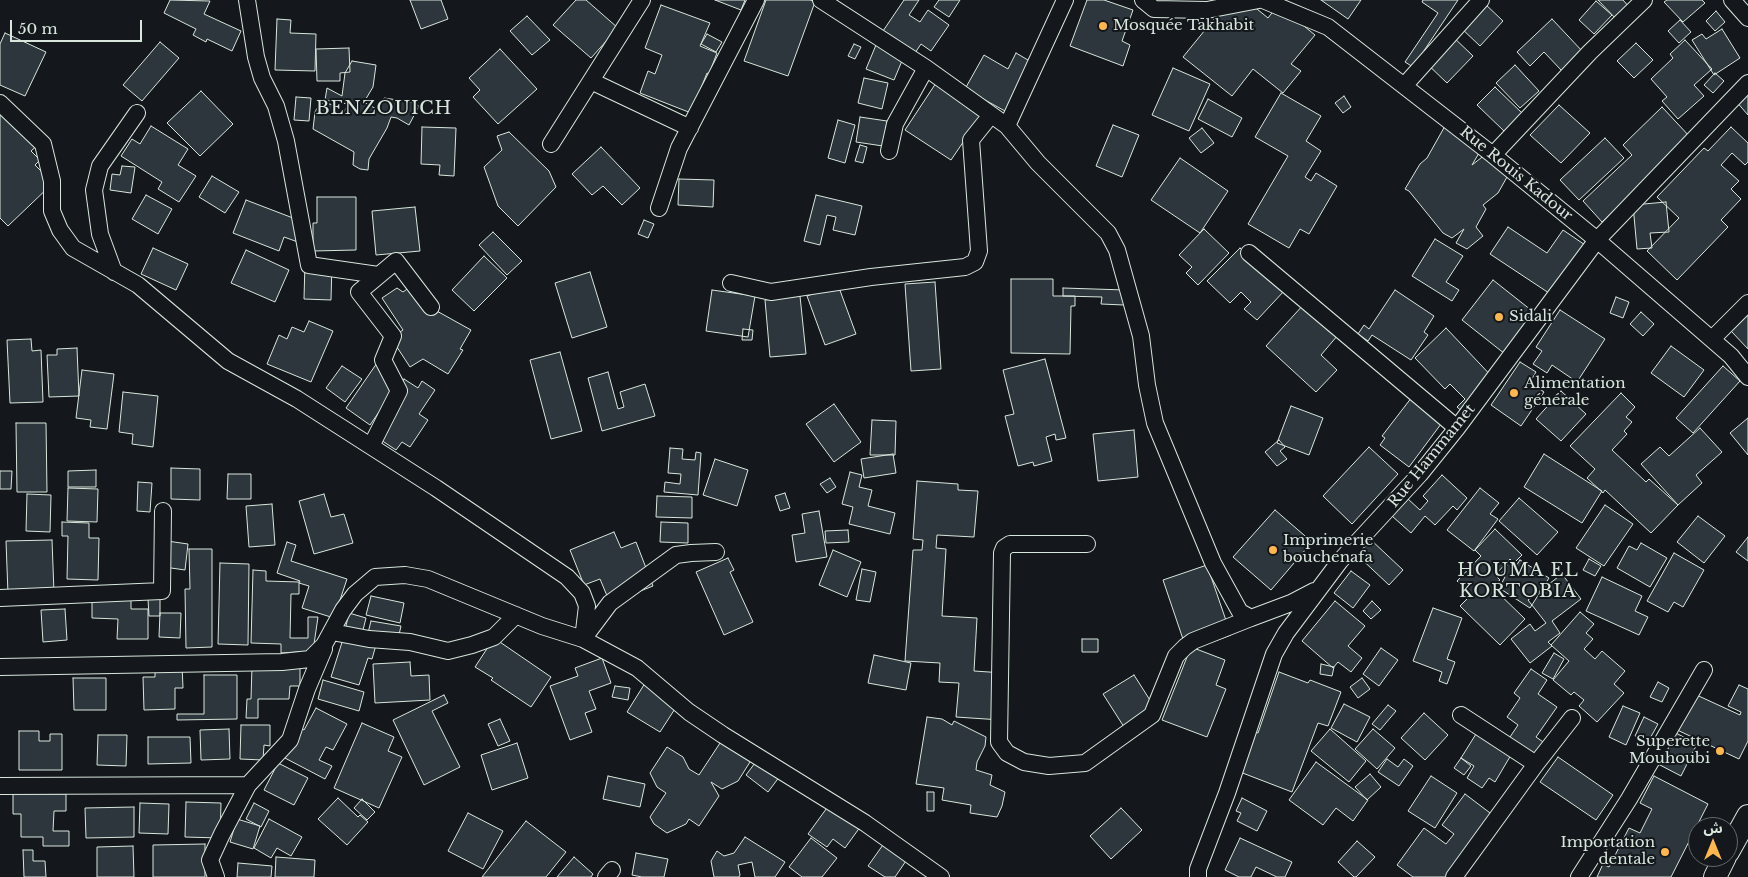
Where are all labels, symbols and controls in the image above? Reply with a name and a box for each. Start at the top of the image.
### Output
scale bar [12,10,145,42]
place label: Mosquée Takhabit [1113,17,1254,35]
text: 50 m [18,19,58,38]
marker: Mosquée Takhabit [1097,20,1109,32]
district label: BENZOUICH [315,98,453,120]
street label: Rue Rouis Kadour [1456,123,1576,225]
place label: Sidali [1509,308,1552,326]
marker: Sidali [1493,311,1505,323]
place label: Alimentation générale [1524,375,1626,410]
marker: Alimentation générale [1508,387,1520,399]
street label: Rue Hammamet [1385,401,1479,511]
place label: Imprimerie bouchenafa [1283,532,1373,567]
marker: Imprimerie bouchenafa [1267,544,1279,556]
district label: HOUMA EL KORTOBIA [1456,560,1580,602]
place label: Superette Mouhoubi [1629,733,1710,768]
marker: Superette Mouhoubi [1714,745,1726,757]
north arrow [1688,817,1738,867]
text: ش [1703,819,1723,837]
place label: Importation dentale [1561,834,1655,869]
marker: Importation dentale [1659,846,1671,858]

